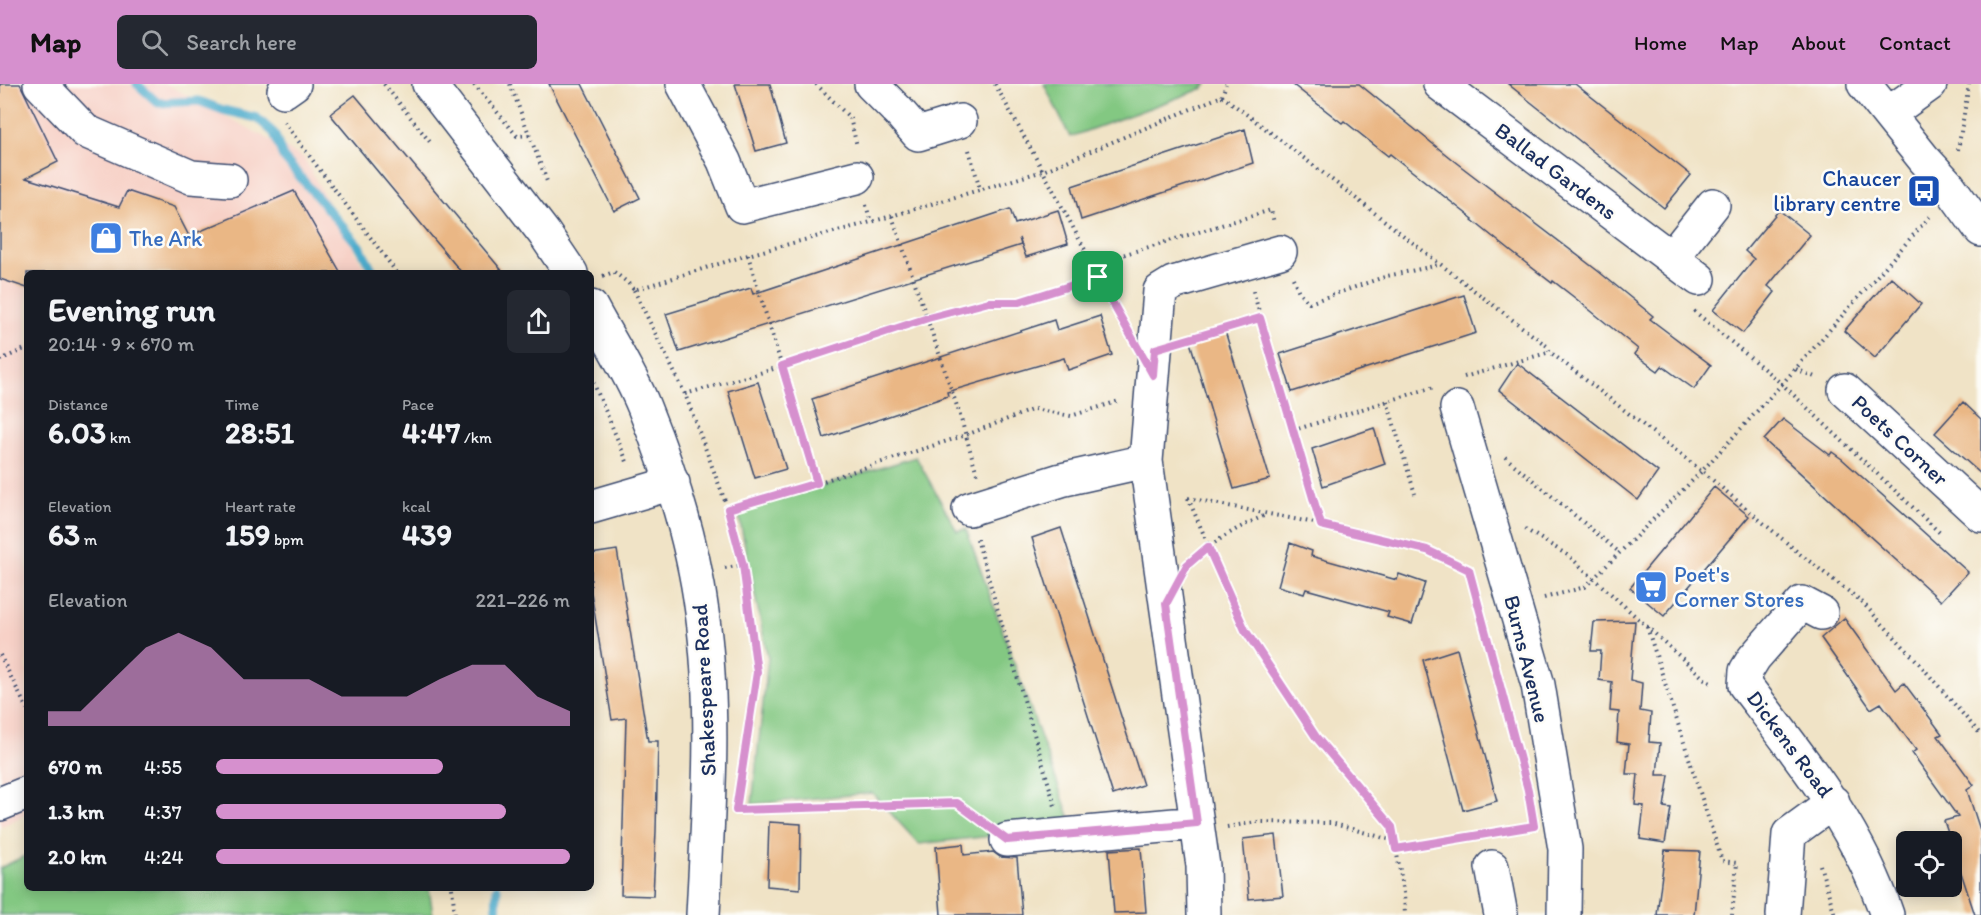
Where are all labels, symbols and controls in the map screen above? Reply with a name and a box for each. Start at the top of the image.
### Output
search box [117,15,537,69]
text: Map [30,25,81,59]
icon: search [138,26,171,59]
text: Search here [186,29,297,56]
text: Home [1634,30,1687,55]
text: Map [1720,30,1759,55]
text: About [1792,30,1846,55]
text: Contact [1879,30,1951,55]
street label: Ballad Gardens [1490,116,1622,226]
place label: Chaucer library centre [1773,165,1901,217]
bus stop icon: Chaucer library centre [1906,173,1942,209]
shop icon: The Ark [88,220,124,256]
place label: The Ark [129,225,203,252]
pin [1072,251,1123,302]
icon: arrive [1081,260,1114,293]
text: Evening run [48,290,215,329]
button: share [507,290,570,353]
text: 20:14 · 9 × 670 m [48,332,194,356]
street label: Poets Corner [1846,389,1954,492]
text: Distance [48,395,108,414]
text: Time [225,395,259,414]
text: Pace [402,395,434,414]
text: 6.03 [48,414,106,451]
text: 28:51 [225,414,294,451]
text: 4:47 [402,414,460,451]
text: km [106,428,131,447]
text: /km [460,428,492,447]
text: Elevation [48,497,112,516]
text: Heart rate [225,497,296,516]
text: kcal [402,497,430,516]
text: 63 [48,516,80,553]
text: 159 [225,516,270,553]
text: 439 [402,516,452,553]
text: m [80,530,97,549]
text: bpm [270,530,304,549]
place label: Poet's Corner Stores [1674,561,1805,613]
supermarket icon: Poet's Corner Stores [1633,569,1669,605]
text: Elevation [48,588,127,612]
text: 221–226 m [476,588,570,612]
street label: Burns Avenue [1498,592,1556,726]
street label: Shakespeare Road [686,603,722,777]
street label: Dickens Road [1741,685,1839,803]
text: 670 m [48,755,102,779]
text: 4:55 [144,755,182,779]
text: 1.3 km [48,800,104,824]
text: 4:37 [144,800,182,824]
map controls [1896,831,1962,897]
button: locate [1896,831,1962,897]
text: 2.0 km [48,845,107,869]
text: 4:24 [144,845,183,869]

